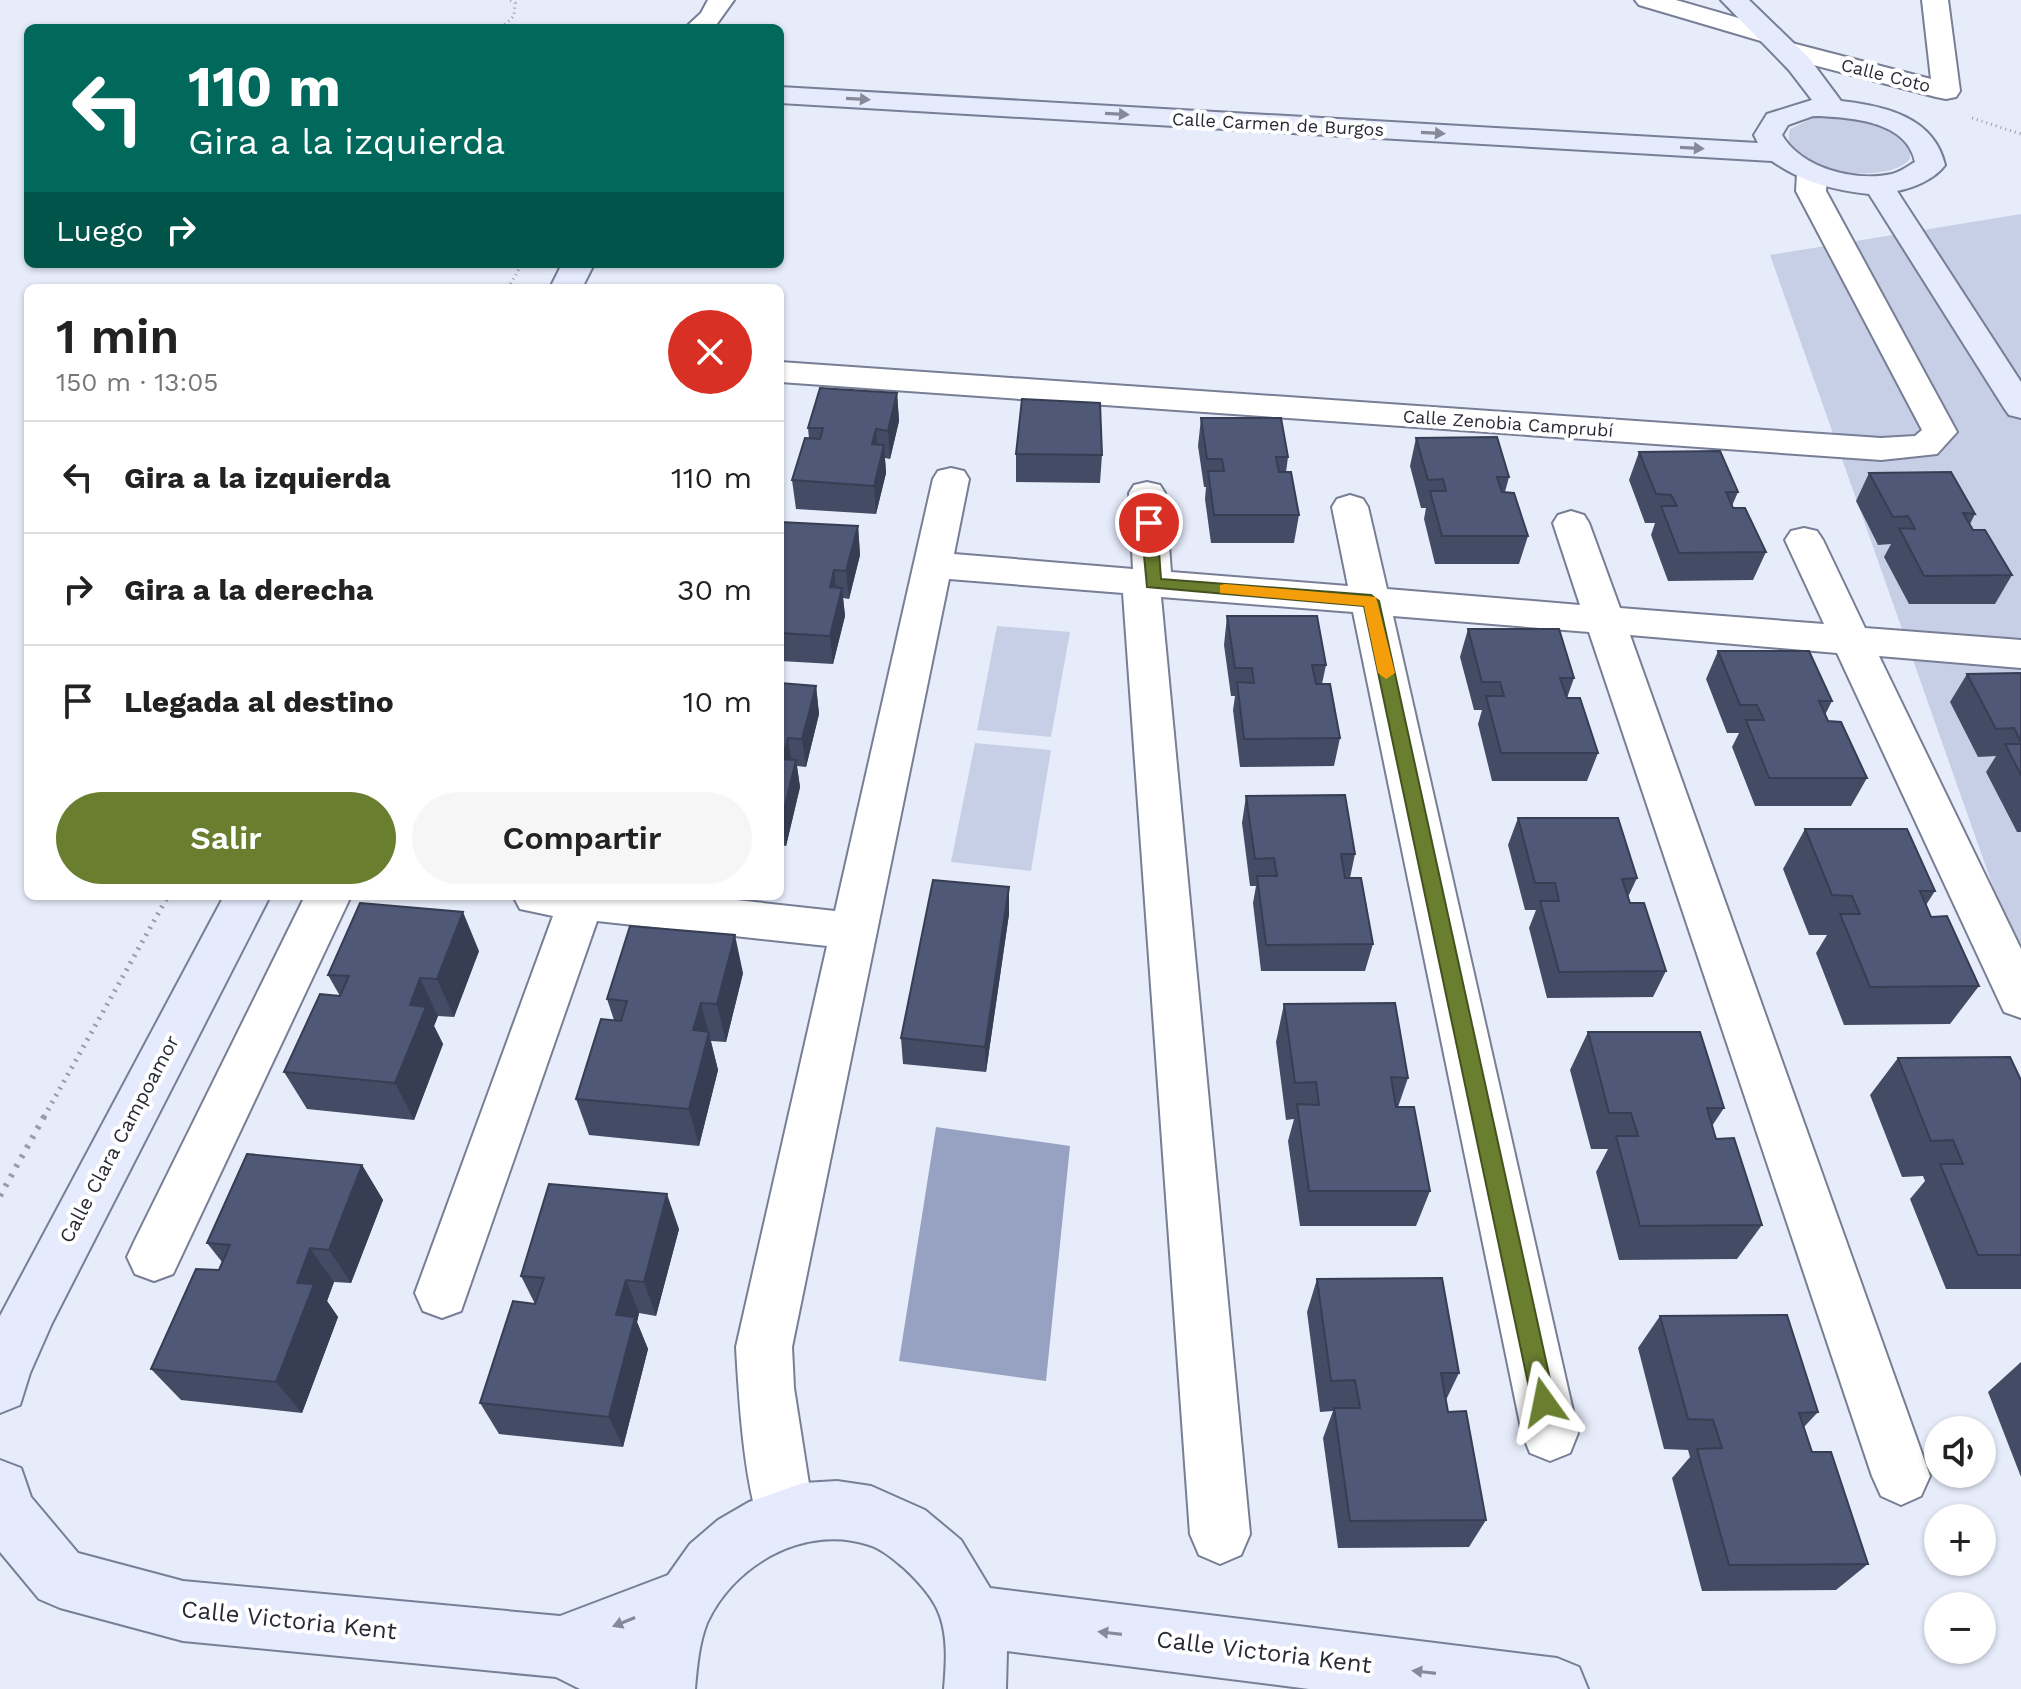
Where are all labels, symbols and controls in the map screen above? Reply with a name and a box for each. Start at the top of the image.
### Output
text: 110 m [188,54,341,120]
street label: Calle Coto [1839,54,1933,96]
icon: left [56,56,160,160]
one-way arrow [846,93,871,106]
one-way arrow [1105,108,1130,121]
street label: Calle Carmen de Burgos [1171,108,1385,140]
text: Gira a la izquierda [188,121,505,163]
one-way arrow [1421,127,1446,140]
one-way arrow [1680,142,1705,155]
icon: right [159,208,203,252]
text: Luego [56,213,143,248]
text: 1 min [56,308,179,365]
button: close [668,310,752,394]
text: 150 m · 13:05 [56,367,218,397]
street label: Calle Zenobia Camprubí [1402,405,1614,441]
icon: left [56,455,100,499]
text: Gira a la izquierda [124,460,391,495]
text: 110 m [671,460,752,495]
pin [1115,489,1183,557]
icon: arrive [1127,501,1171,545]
icon: right [56,567,100,611]
text: Gira a la derecha [124,572,373,607]
text: 30 m [677,572,752,607]
icon: arrive [56,679,100,723]
text: Llegada al destino [124,684,394,719]
text: 10 m [683,684,752,719]
button: Salir [56,792,396,884]
button: Compartir [412,792,752,884]
street label: Calle Clara Campoamor [54,1031,184,1247]
position arrow [1502,1360,1586,1444]
map controls [1924,1416,1996,1664]
button: sound [1924,1416,1996,1488]
button: + [1924,1504,1996,1576]
button: − [1924,1592,1996,1664]
street label: Calle Victoria Kent [180,1595,398,1645]
one-way arrow [612,1616,636,1629]
street label: Calle Victoria Kent [1155,1625,1373,1679]
one-way arrow [1097,1626,1122,1639]
one-way arrow [1411,1666,1436,1679]

